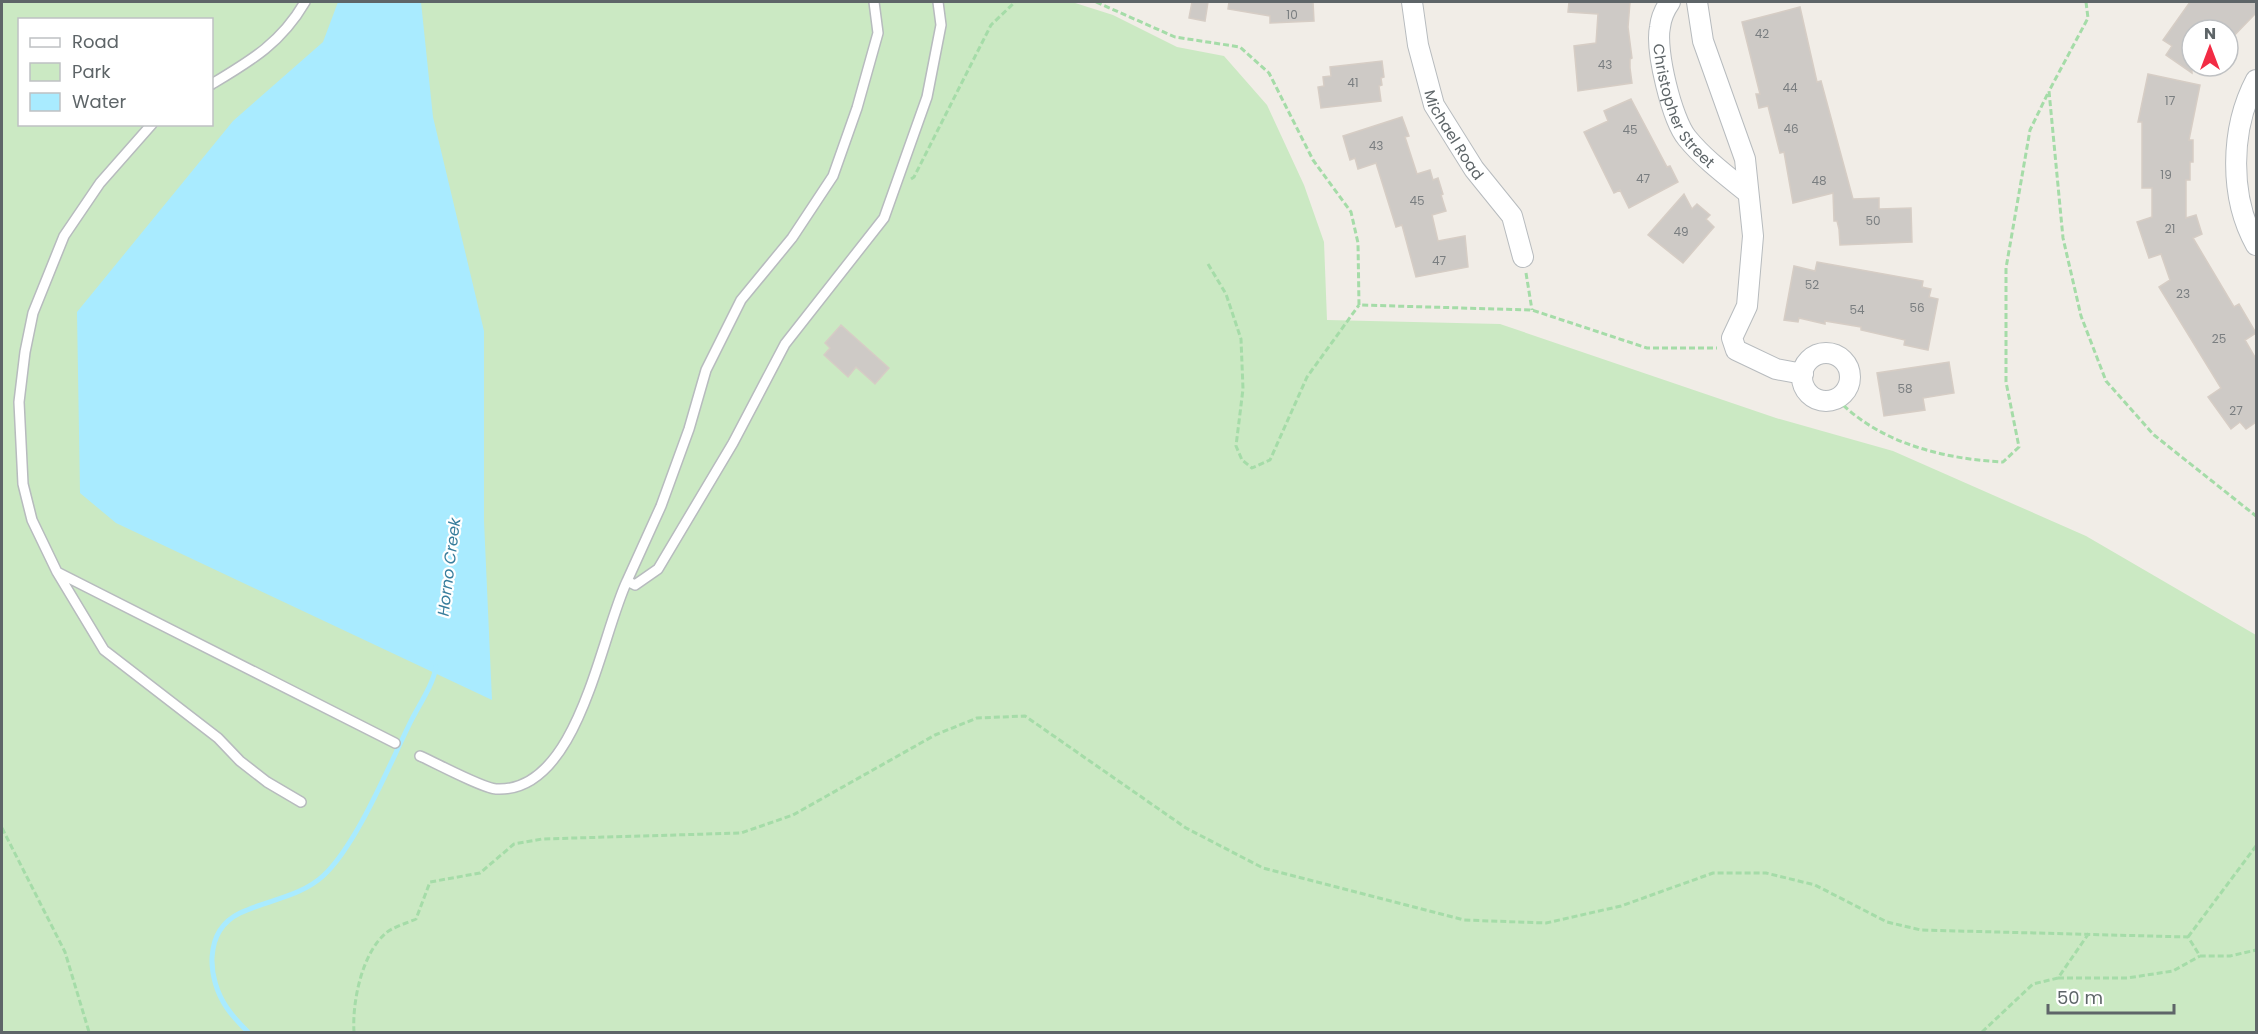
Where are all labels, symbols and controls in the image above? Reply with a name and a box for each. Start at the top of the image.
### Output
house number: 10 [1286,6,1298,23]
legend [18,18,213,126]
north arrow [2180,18,2240,78]
text: N [2204,22,2216,45]
house number: 42 [1755,25,1769,42]
text: Road [72,29,119,54]
street label: Christopher Street [1649,43,1720,172]
house number: 43 [1598,56,1612,73]
text: Park [72,59,111,84]
house number: 41 [1347,74,1359,91]
house number: 44 [1782,79,1798,96]
street label: Michael Road [1420,88,1489,184]
text: Water [72,89,126,114]
house number: 17 [2165,92,2176,109]
house number: 46 [1783,120,1799,137]
house number: 45 [1622,121,1638,138]
house number: 43 [1369,137,1383,154]
house number: 19 [2160,166,2172,183]
house number: 47 [1636,170,1650,187]
house number: 48 [1811,172,1827,189]
house number: 45 [1409,192,1425,209]
house number: 50 [1865,212,1881,229]
house number: 21 [2165,220,2175,237]
house number: 49 [1673,223,1689,240]
house number: 47 [1432,252,1446,269]
house number: 52 [1805,276,1819,293]
house number: 23 [2176,285,2190,302]
house number: 56 [1909,299,1925,316]
house number: 54 [1849,301,1865,318]
house number: 25 [2212,330,2226,347]
house number: 58 [1897,380,1913,397]
house number: 27 [2229,402,2243,419]
water label: Horno Creek [432,516,467,617]
scale bar [2048,977,2174,1015]
text: 50 m [2057,985,2103,1010]

